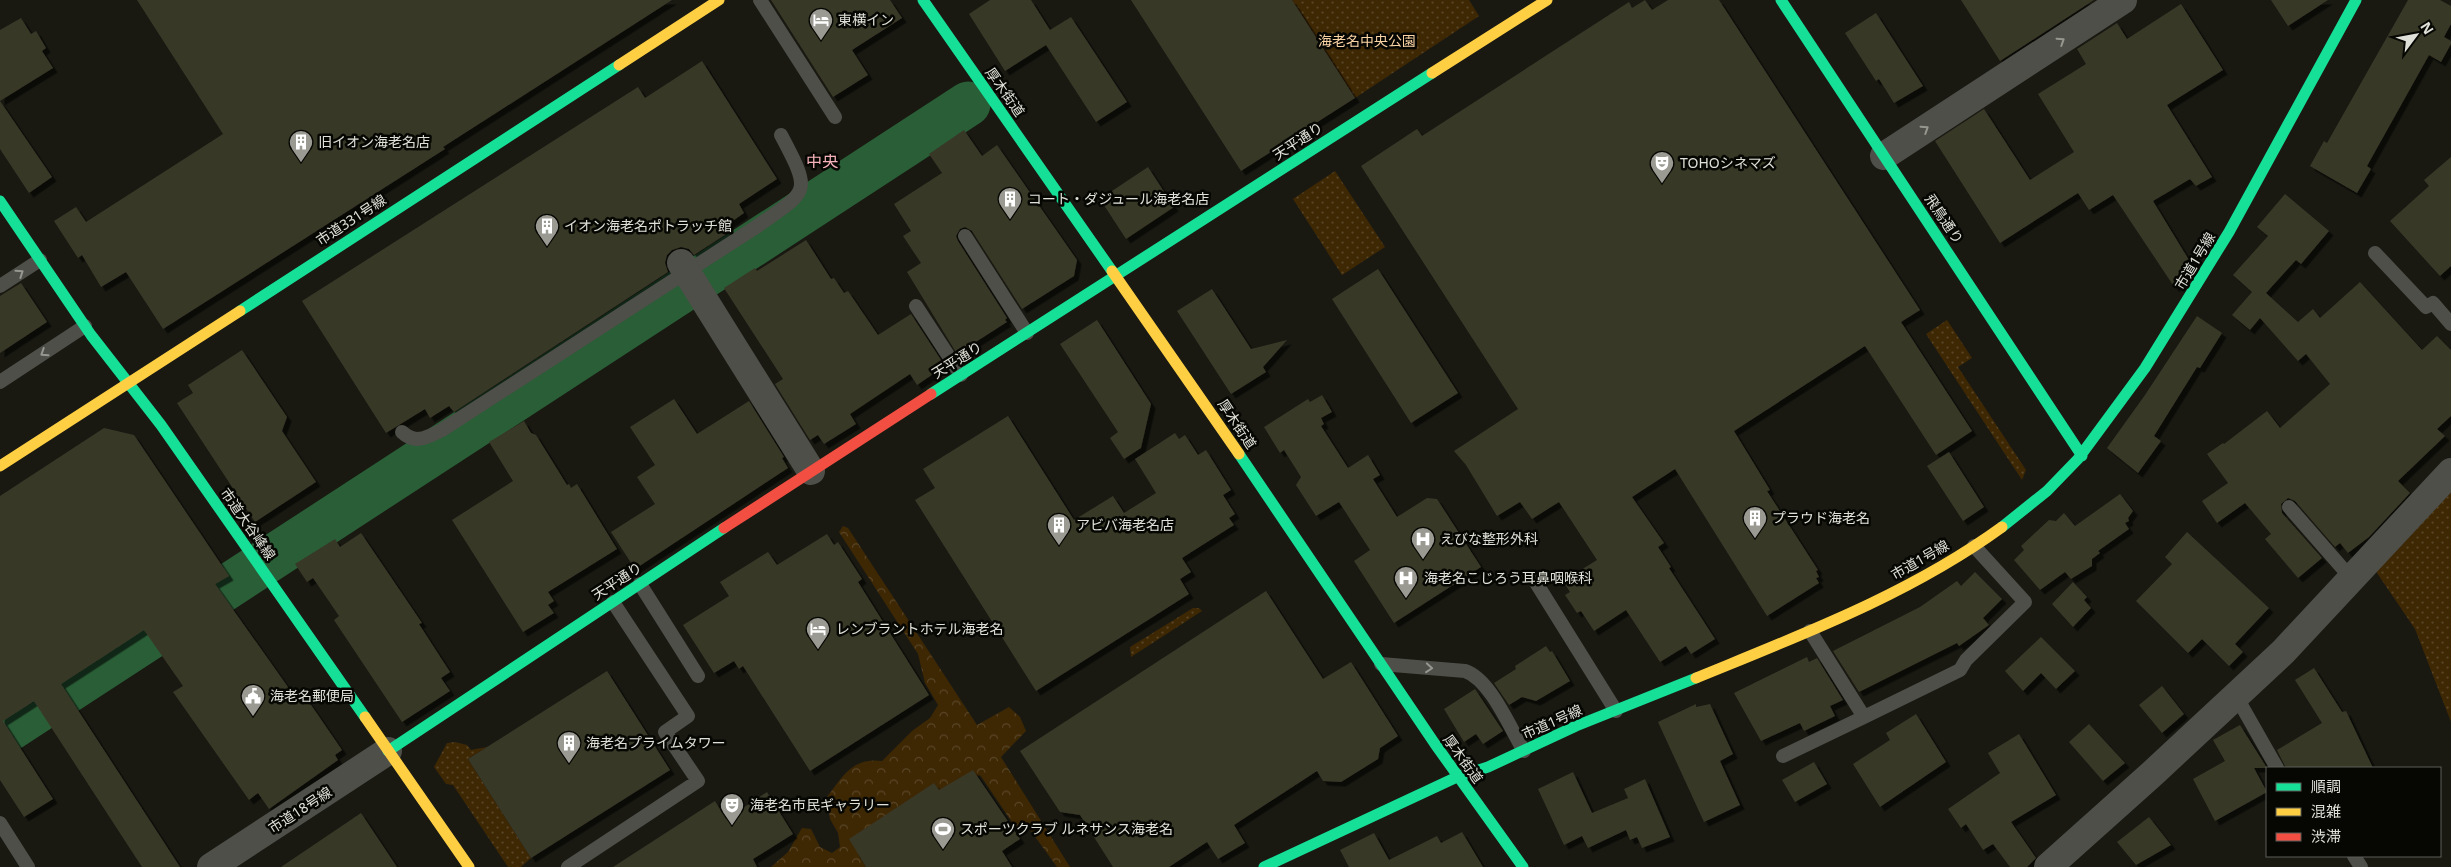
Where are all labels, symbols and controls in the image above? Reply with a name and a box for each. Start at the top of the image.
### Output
hotel icon: 東横イン [808,7,834,41]
place label: 東横イン [838,10,894,29]
north arrow [2391,10,2441,60]
text: N [2416,18,2439,38]
park label: 海老名中央公園 [1318,31,1416,50]
one-way arrow [2055,37,2064,47]
street label: 厚木街道 [982,63,1029,120]
street label: 天平通り [1269,117,1326,164]
one-way arrow [1919,126,1928,135]
building icon: 旧イオン海老名店 [288,129,314,163]
place label: 旧イオン海老名店 [318,132,430,151]
district label: 中央 [806,150,838,172]
theatre icon: TOHOシネマズ [1649,150,1675,184]
place label: TOHOシネマズ [1680,153,1776,172]
building icon: コート・ダジュール海老名店 [997,186,1023,220]
place label: コート・ダジュール海老名店 [1028,189,1209,208]
street label: 市道331号線 [312,190,389,249]
street label: 飛鳥通り [1921,190,1968,247]
building icon: イオン海老名ポトラッチ館 [534,213,560,247]
place label: イオン海老名ポトラッチ館 [564,216,732,235]
street label: 市道1号線 [2170,228,2219,293]
one-way arrow [15,269,24,279]
street label: 天平通り [928,337,986,382]
one-way arrow [40,347,50,356]
street label: 厚木街道 [1214,395,1261,452]
street label: 市道大谷峰線 [217,484,280,564]
building icon: プラウド海老名 [1742,505,1768,539]
place label: プラウド海老名 [1772,508,1870,527]
building icon: アビバ海老名店 [1046,512,1072,546]
place label: アビバ海老名店 [1076,515,1174,534]
hospital icon: えびな整形外科 [1410,526,1436,560]
place label: えびな整形外科 [1440,529,1538,548]
street label: 市道1号線 [1887,535,1952,584]
street label: 天平通り [588,557,645,604]
hospital icon: 海老名こじろう耳鼻咽喉科 [1393,565,1419,599]
place label: 海老名こじろう耳鼻咽喉科 [1424,568,1592,587]
hotel icon: レンブラントホテル海老名 [805,616,831,650]
place label: レンブラントホテル海老名 [836,619,1004,638]
one-way arrow [1425,662,1433,673]
public building icon: 海老名郵便局 [240,683,266,717]
place label: 海老名郵便局 [270,686,354,705]
street label: 市道1号線 [1519,700,1585,743]
building icon: 海老名プライムタワー [556,730,582,764]
street label: 厚木街道 [1439,730,1488,787]
place label: 海老名プライムタワー [586,733,726,752]
legend [2266,767,2441,857]
text: 順調 [2311,776,2341,796]
street label: 市道18号線 [264,782,335,837]
theatre icon: 海老名市民ギャラリー [719,792,745,826]
place label: 海老名市民ギャラリー [750,795,890,814]
text: 混雑 [2311,801,2341,821]
sports icon: スポーツクラブ ルネサンス海老名 [930,816,956,850]
place label: スポーツクラブ ルネサンス海老名 [960,819,1173,838]
text: 渋滞 [2311,826,2341,846]

